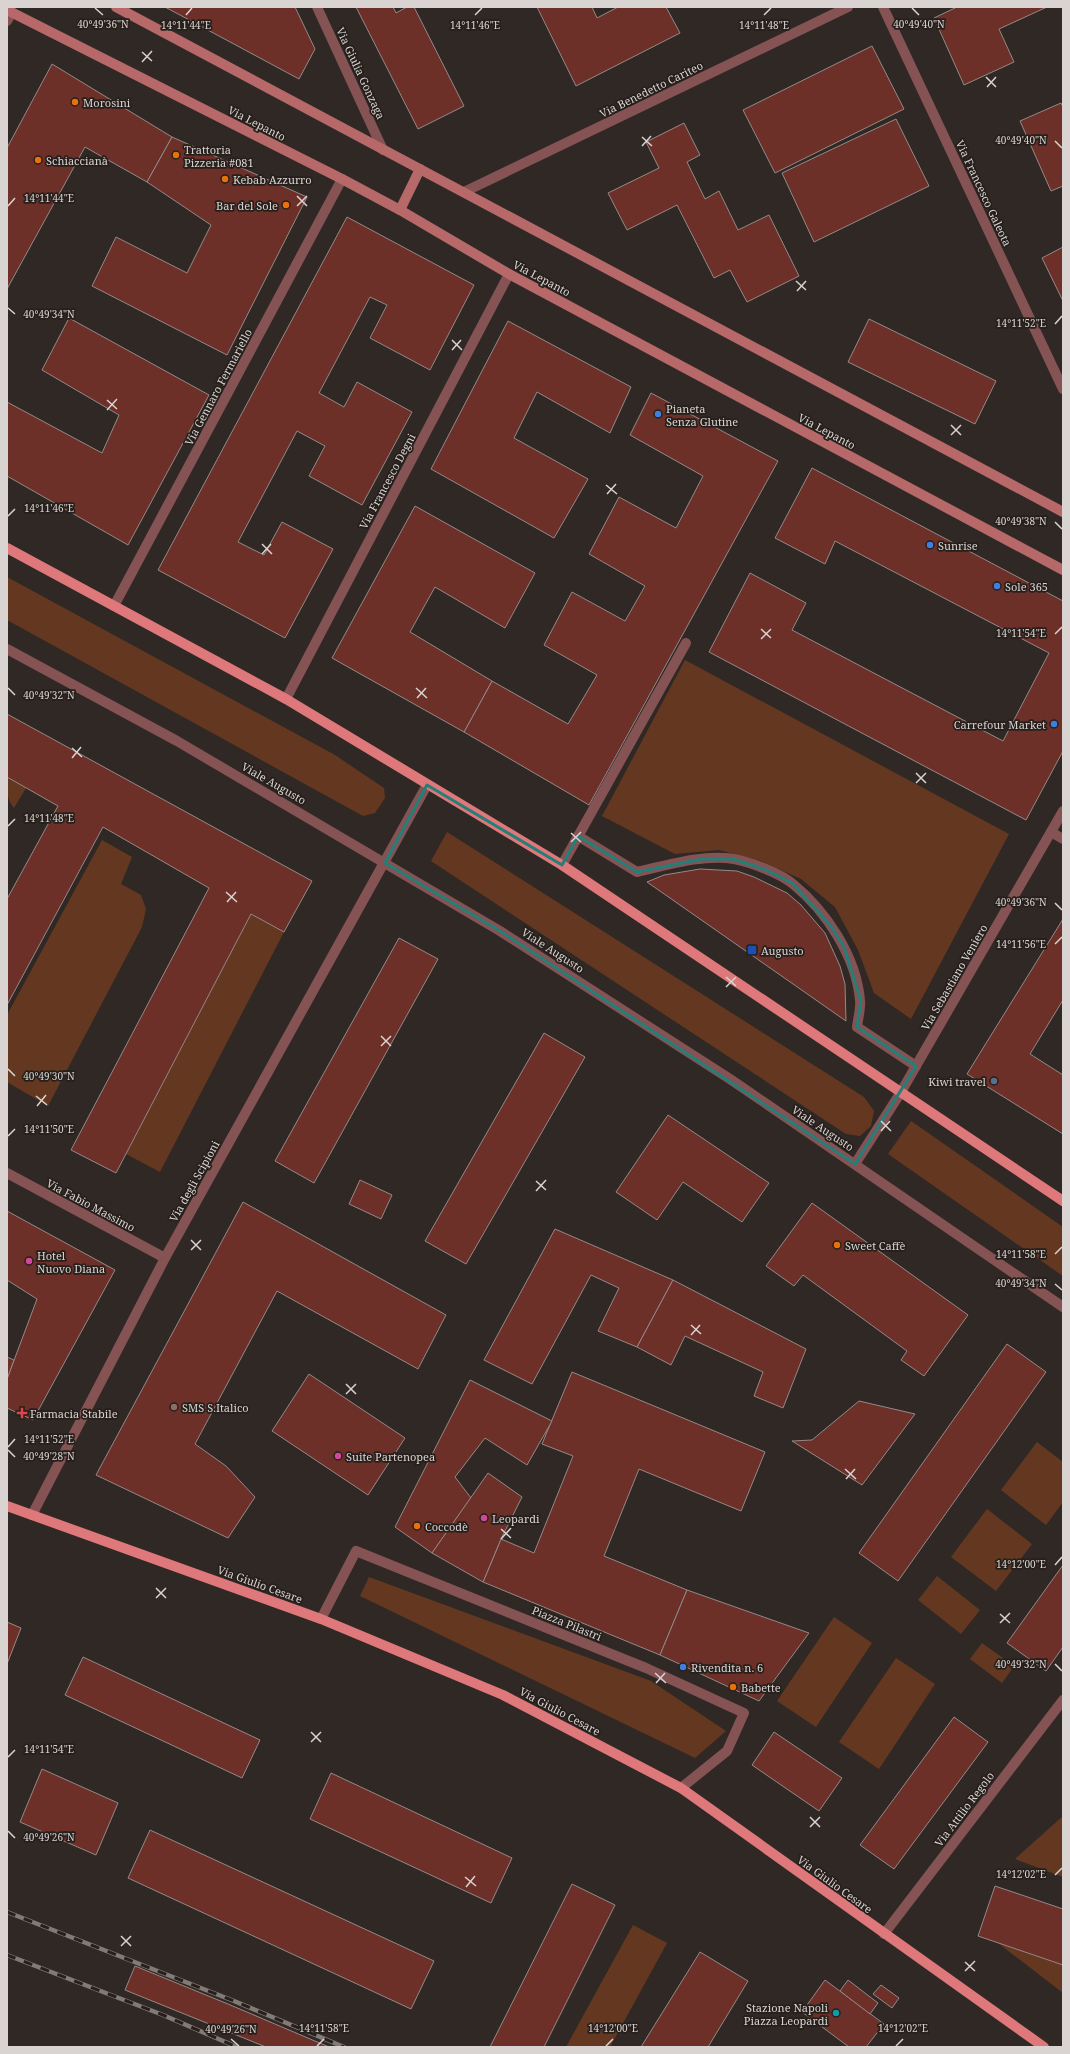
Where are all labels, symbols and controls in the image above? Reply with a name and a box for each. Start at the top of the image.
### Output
text: 40°49'36"N [77,17,129,31]
text: 40°49'40"N [893,17,945,31]
text: 14°11'44"E [161,18,211,32]
text: 14°11'46"E [450,18,500,32]
text: 14°11'48"E [739,18,789,32]
street label: Via Giulia Gonzaga [333,25,389,121]
street label: Via Benedetto Cariteo [597,57,705,121]
place label: Morosini [83,95,131,110]
marker: Morosini [70,97,80,107]
street label: Via Lepanto [226,102,288,144]
text: 40°49'40"N [995,133,1047,147]
street label: Via Francesco Galeota [953,138,1015,248]
place label: Trattoria Pizzeria #081 [184,142,254,170]
marker: Trattoria Pizzeria #081 [171,150,181,160]
place label: Schiaccianà [46,153,108,168]
marker: Schiaccianà [33,155,43,165]
place label: Kebab Azzurro [233,172,312,187]
marker: Kebab Azzurro [220,174,230,184]
text: 14°11'44"E [24,191,74,205]
place label: Bar del Sole [216,198,278,213]
marker: Bar del Sole [281,200,291,210]
street label: Via Lepanto [511,257,573,299]
text: 40°49'34"N [23,307,75,321]
text: 14°11'52"E [996,316,1046,330]
street label: Via Gennaro Fermariello [181,326,255,448]
place label: Pianeta Senza Glutine [666,401,738,429]
marker: Pianeta Senza Glutine [653,409,663,419]
street label: Via Lepanto [796,410,858,452]
street label: Via Francesco Degni [355,430,419,531]
text: 14°11'46"E [24,501,74,515]
text: 40°49'38"N [995,514,1047,528]
place label: Sunrise [938,538,978,553]
marker: Sunrise [925,540,935,550]
place label: Sole 365 [1005,579,1048,594]
marker: Sole 365 [992,581,1002,591]
text: 14°11'54"E [996,626,1046,640]
text: 40°49'32"N [23,688,75,702]
place label: Carrefour Market [954,717,1046,732]
marker: Carrefour Market [1049,719,1059,729]
street label: Viale Augusto [239,759,309,807]
text: 14°11'48"E [24,811,74,825]
text: 40°49'36"N [995,895,1047,909]
street label: Via Sebastiano Veniero [917,921,991,1033]
street label: Viale Augusto [519,924,587,976]
text: 14°11'56"E [996,937,1046,951]
place label: Augusto [761,943,804,958]
marker: Augusto [746,944,758,956]
text: 40°49'30"N [23,1069,75,1083]
place label: Kiwi travel [928,1074,987,1089]
marker: Kiwi travel [989,1076,999,1086]
street label: Viale Augusto [789,1102,857,1154]
text: 14°11'50"E [24,1122,74,1136]
street label: Via degli Scipioni [166,1137,223,1224]
street label: Via Fabio Massimo [44,1175,138,1235]
place label: Sweet Caffè [845,1238,906,1253]
marker: Sweet Caffè [832,1240,842,1250]
text: 14°11'58"E [996,1247,1046,1261]
place label: Hotel Nuovo Diana [37,1248,105,1276]
marker: Hotel Nuovo Diana [24,1256,34,1266]
text: 40°49'34"N [995,1276,1047,1290]
place label: SMS S.Italico [182,1400,249,1415]
marker: SMS S.Italico [169,1402,179,1412]
place label: Farmacia Stabile [30,1406,118,1421]
marker: Farmacia Stabile [17,1408,27,1418]
text: 14°11'52"E [24,1432,74,1446]
text: 40°49'28"N [23,1449,75,1463]
place label: Suite Partenopea [346,1449,435,1464]
marker: Suite Partenopea [333,1451,343,1461]
place label: Leopardi [492,1511,540,1526]
marker: Leopardi [479,1513,489,1523]
place label: Coccodè [425,1519,468,1534]
marker: Coccodè [412,1521,422,1531]
text: 14°12'00"E [996,1557,1046,1571]
street label: Via Giulio Cesare [215,1562,305,1606]
street label: Piazza Pilastri [530,1602,605,1644]
text: 40°49'32"N [995,1657,1047,1671]
place label: Rivendita n. 6 [691,1660,763,1675]
marker: Rivendita n. 6 [678,1662,688,1672]
place label: Babette [741,1680,781,1695]
marker: Babette [728,1682,738,1692]
street label: Via Giulio Cesare [517,1683,603,1739]
text: 14°11'54"E [24,1742,74,1756]
street label: Via Attilio Regolo [931,1768,997,1850]
text: 40°49'26"N [23,1830,75,1844]
street label: Via Giulio Cesare [794,1852,876,1916]
text: 14°12'02"E [996,1867,1046,1881]
place label: Stazione Napoli Piazza Leopardi [744,2000,828,2028]
marker: Stazione Napoli Piazza Leopardi [831,2008,841,2018]
text: 14°11'58"E [299,2021,349,2035]
text: 14°12'00"E [588,2021,638,2035]
text: 14°12'02"E [878,2021,928,2035]
text: 40°49'26"N [205,2022,257,2036]

